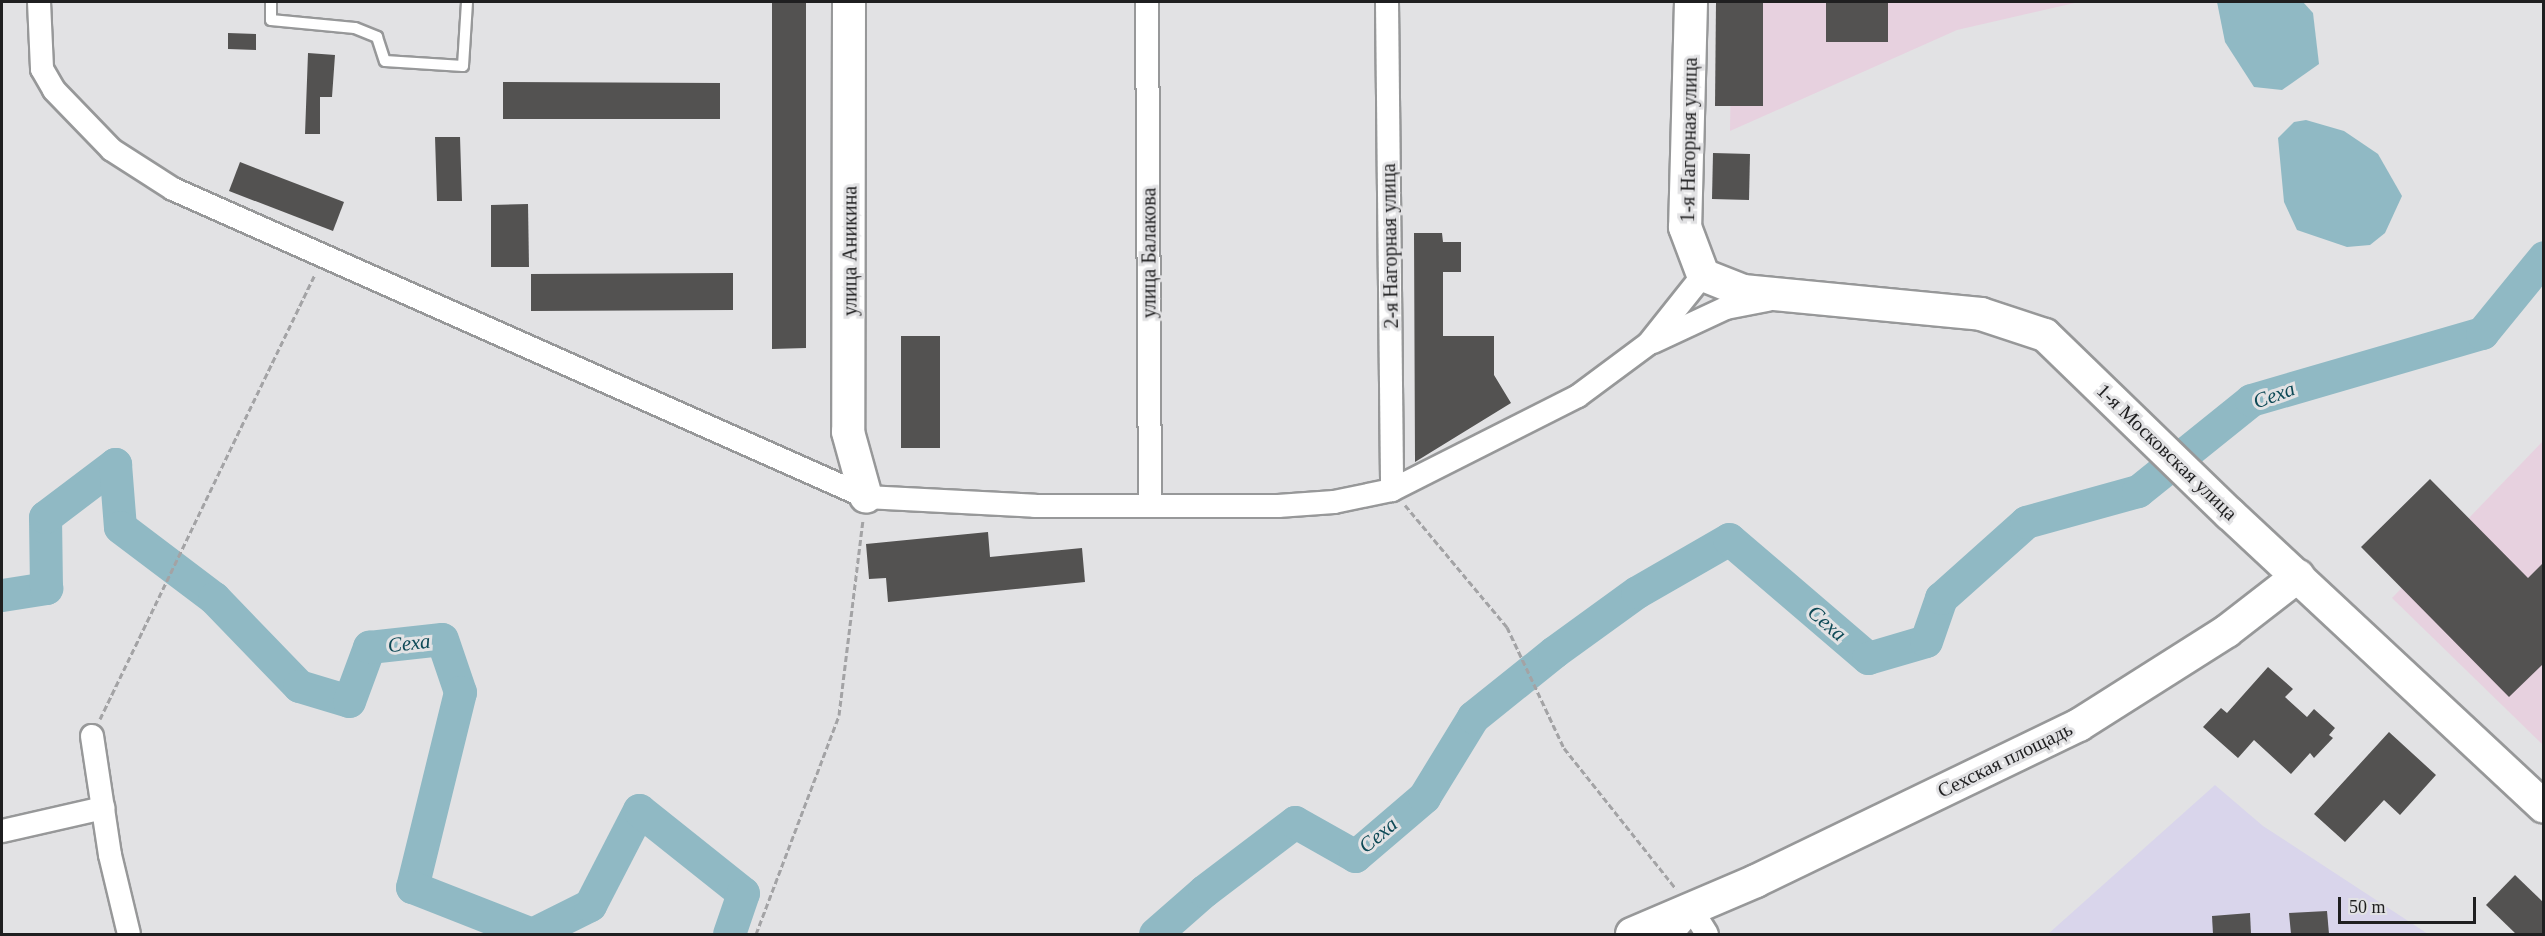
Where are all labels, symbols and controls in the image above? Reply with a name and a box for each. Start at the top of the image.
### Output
street label: 1-я Нагорная улица [1676,57,1702,223]
street label: 2-я Нагорная улица [1377,163,1403,329]
street label: улица Аникина [838,186,862,316]
street label: улица Балакова [1137,188,1161,318]
water label: Сеха [2250,376,2298,414]
street label: 1-я Московская улица [2092,379,2242,525]
water label: Сеха [1803,599,1851,647]
water label: Сеха [386,628,432,658]
street label: Сехская площадь [1934,717,2076,803]
water label: Сеха [1354,812,1402,858]
scale bar [2341,885,2479,923]
text: 50 m [2349,897,2386,917]

